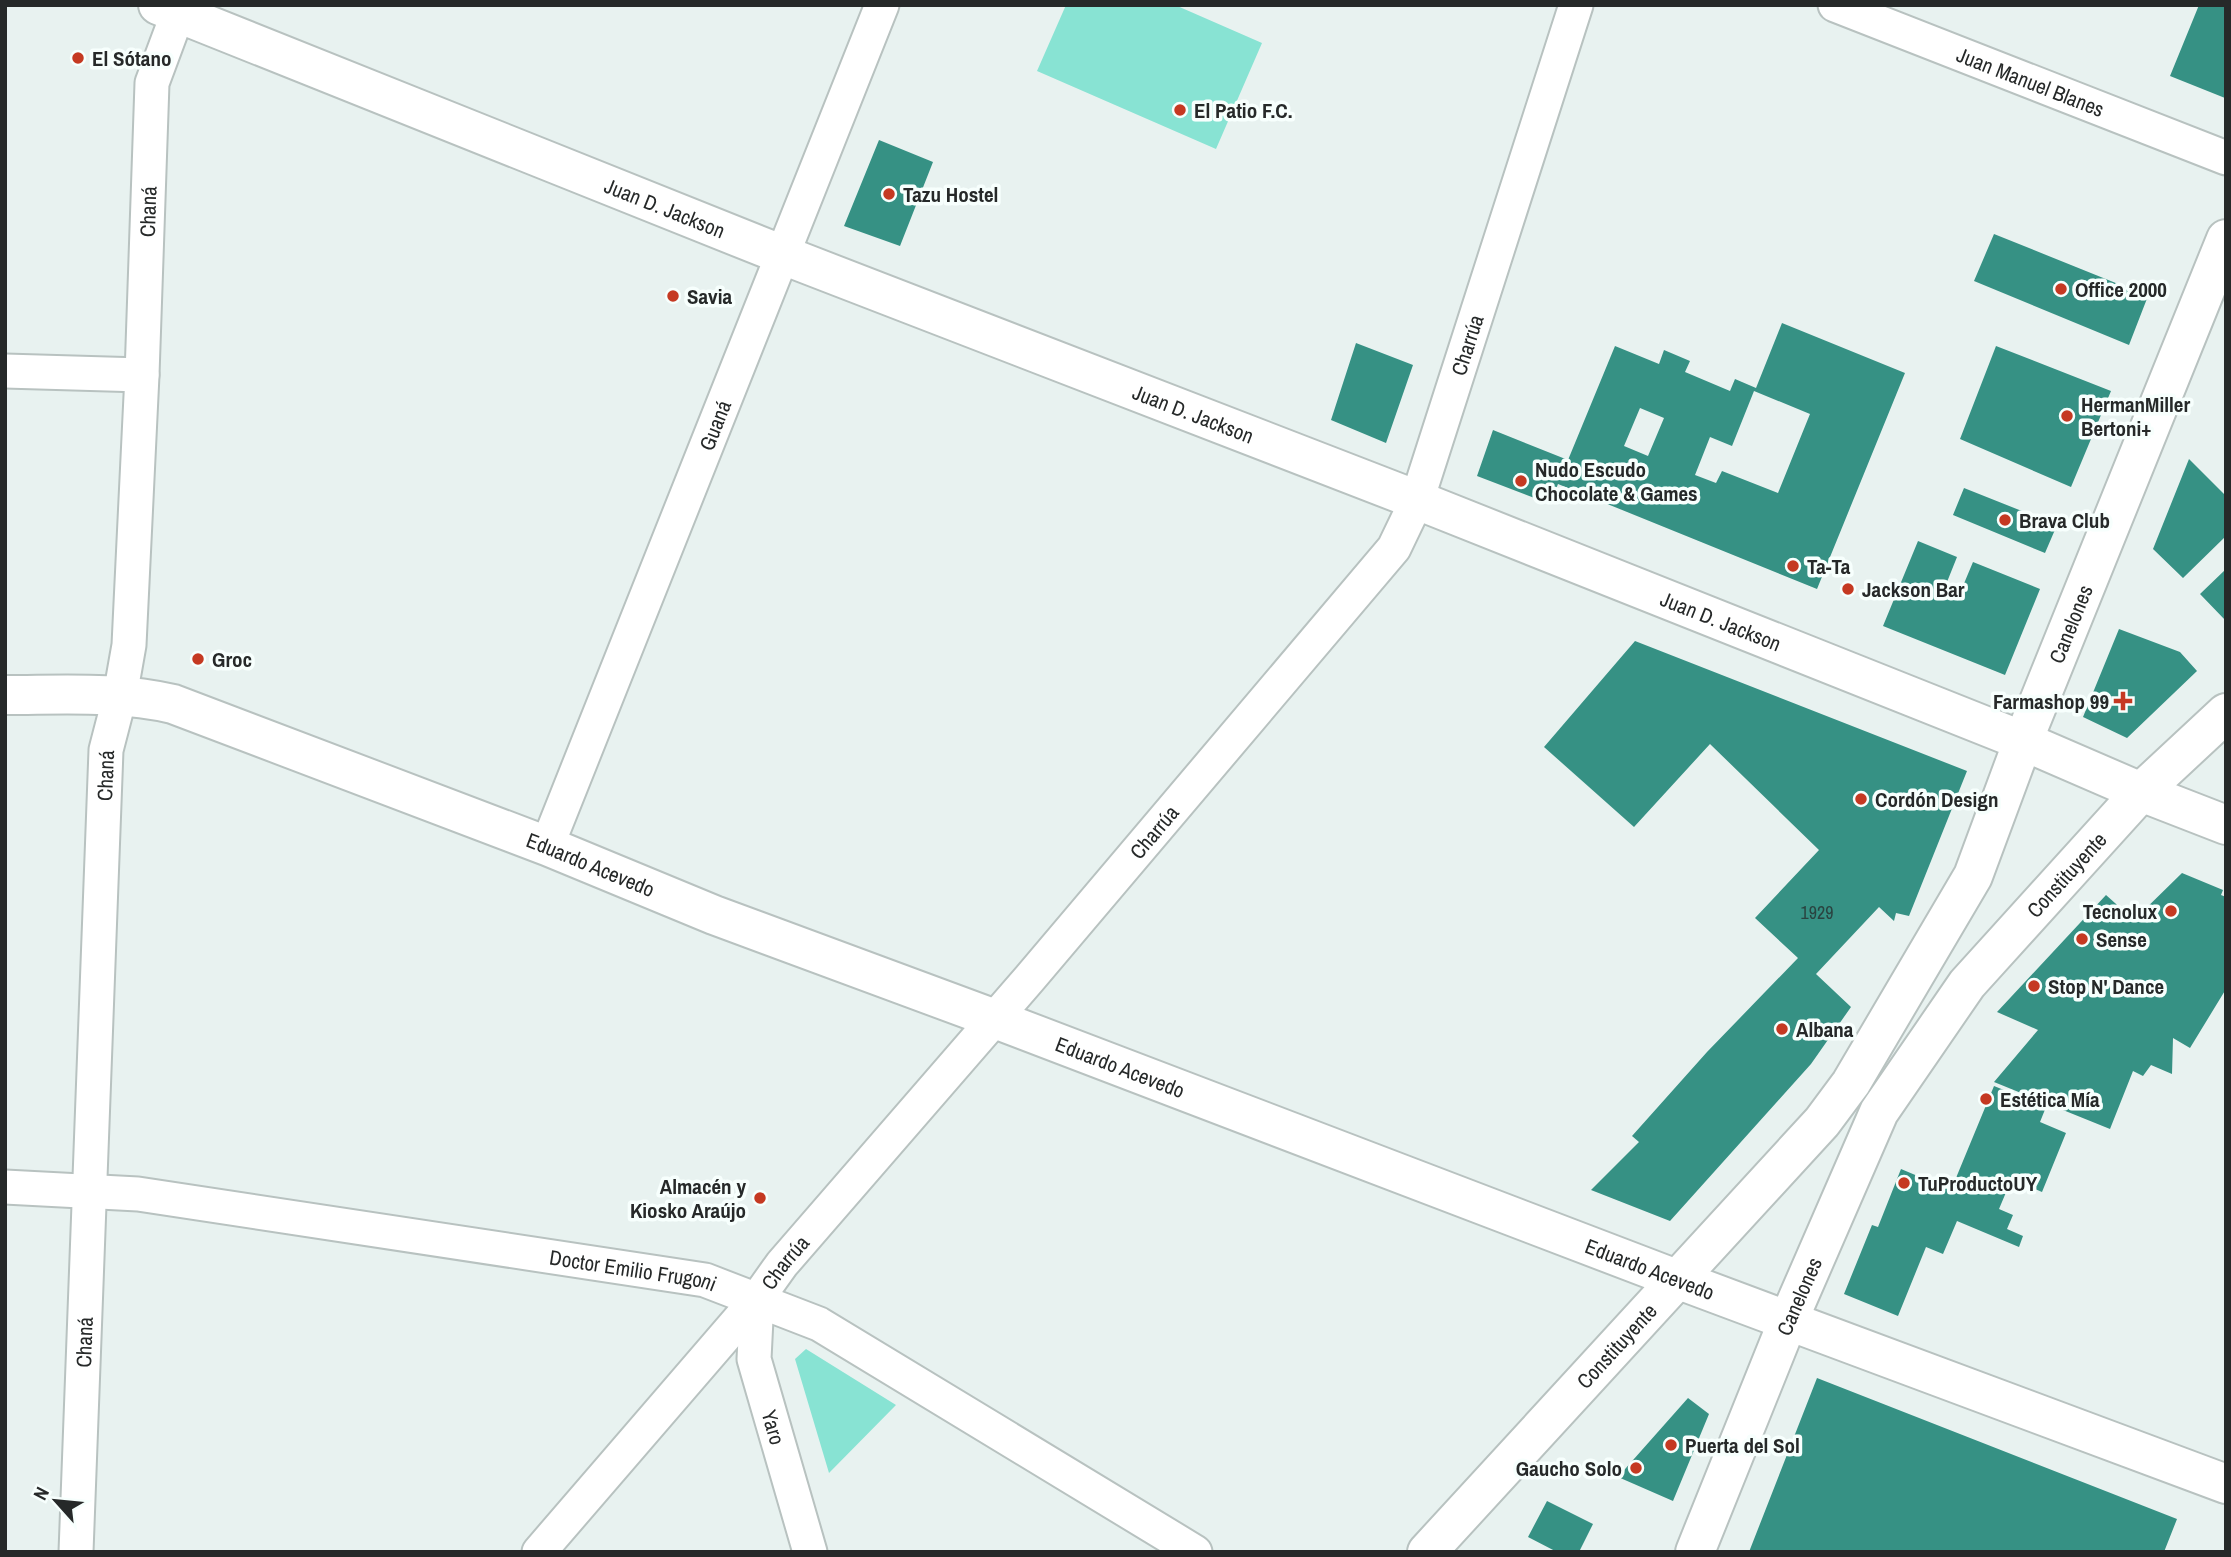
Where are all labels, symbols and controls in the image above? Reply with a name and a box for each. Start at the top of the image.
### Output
street label: Juan Manuel Blanes [1953,40,2109,123]
place label: El Sótano [92,44,171,73]
marker: El Sótano [70,50,86,66]
place label: El Patio F.C. [1194,96,1293,125]
marker: El Patio F.C. [1172,102,1188,118]
street label: Juan D. Jackson [600,171,729,245]
place label: Tazu Hostel [903,180,998,209]
street label: Chaná [132,185,163,237]
marker: Tazu Hostel [881,186,897,202]
place label: Office 2000 [2075,275,2167,304]
marker: Office 2000 [2053,281,2069,297]
place label: Savia [687,282,732,311]
marker: Savia [665,288,681,304]
street label: Charrúa [1443,310,1490,379]
street label: Juan D. Jackson [1129,377,1258,450]
place label: HermanMiller Bertoni+ [2081,390,2190,443]
street label: Guaná [692,395,738,455]
marker: HermanMiller Bertoni+ [2059,408,2075,424]
place label: Nudo Escudo Chocolate & Games [1535,455,1698,508]
marker: Nudo Escudo Chocolate & Games [1513,473,1529,489]
place label: Brava Club [2019,506,2110,535]
marker: Brava Club [1997,512,2013,528]
place label: Ta-Ta [1807,552,1851,581]
marker: Ta-Ta [1785,558,1801,574]
place label: Jackson Bar [1862,575,1965,604]
street label: Canelones [2041,580,2099,668]
marker: Jackson Bar [1840,581,1856,597]
street label: Juan D. Jackson [1656,584,1786,658]
place label: Groc [212,645,252,674]
marker: Groc [190,651,206,667]
place label: Farmashop 99 [1993,687,2109,716]
marker: Farmashop 99 [2115,693,2131,709]
street label: Chaná [90,749,120,801]
place label: Cordón Design [1875,785,1998,814]
marker: Cordón Design [1853,791,1869,807]
street label: Charrúa [1123,798,1185,865]
street label: Eduardo Acevedo [522,825,659,903]
street label: Constituyente [2020,825,2113,924]
place label: Tecnolux [2083,897,2157,926]
house number: 1929 [1801,900,1833,925]
marker: Tecnolux [2163,903,2179,919]
place label: Sense [2096,925,2147,954]
marker: Sense [2074,931,2090,947]
place label: Stop N' Dance [2048,972,2164,1001]
marker: Stop N' Dance [2026,978,2042,994]
place label: Albana [1796,1015,1854,1044]
marker: Albana [1774,1021,1790,1037]
street label: Eduardo Acevedo [1051,1029,1189,1105]
place label: Estética Mía [2000,1085,2100,1114]
marker: Estética Mía [1978,1091,1994,1107]
place label: TuProductoUY [1918,1169,2038,1198]
place label: Almacén y Kiosko Araújo [630,1172,746,1225]
marker: TuProductoUY [1896,1175,1912,1191]
marker: Almacén y Kiosko Araújo [752,1190,768,1206]
street label: Charrúa [754,1228,816,1295]
street label: Eduardo Acevedo [1581,1231,1719,1306]
street label: Doctor Emilio Frugoni [548,1242,721,1298]
street label: Canelones [1769,1253,1829,1340]
street label: Constituyente [1570,1297,1663,1395]
street label: Chaná [68,1316,99,1368]
street label: Yaro [755,1406,793,1448]
place label: Puerta del Sol [1685,1431,1800,1460]
marker: Puerta del Sol [1663,1437,1679,1453]
place label: Gaucho Solo [1516,1454,1622,1483]
marker: Gaucho Solo [1628,1460,1644,1476]
north arrow [21,1466,91,1536]
text: N [27,1482,55,1504]

